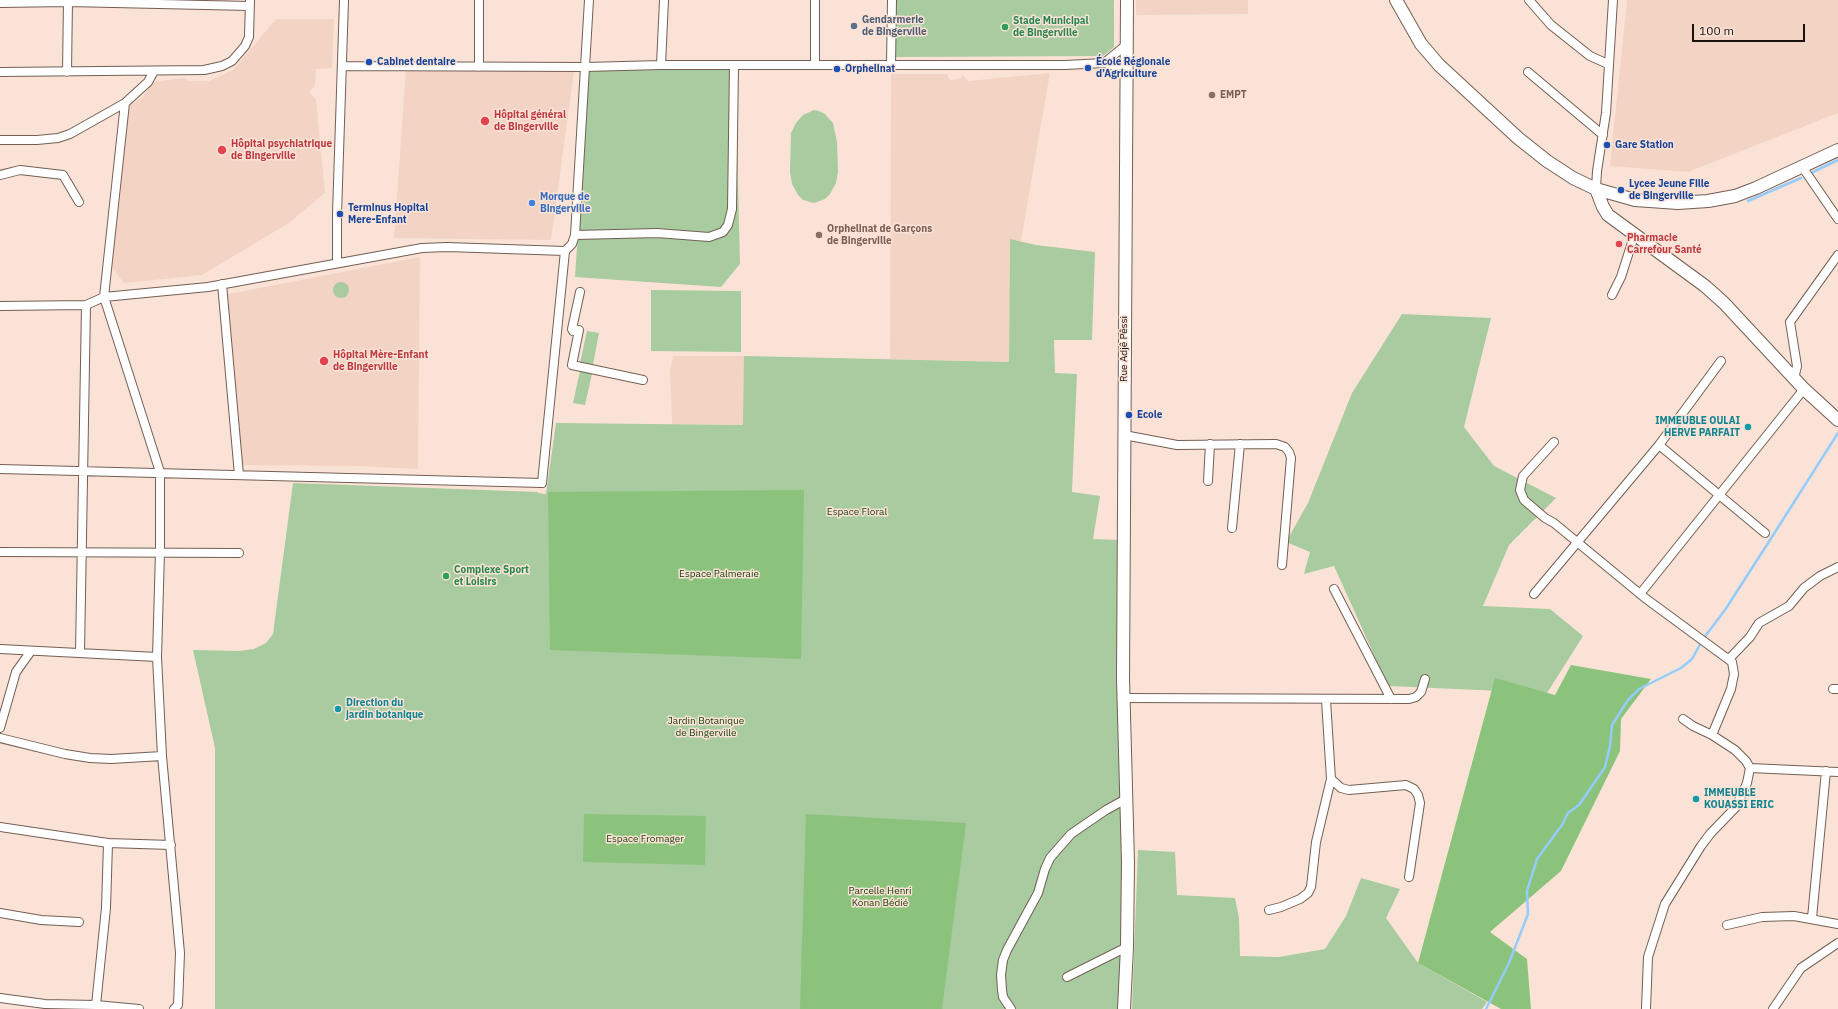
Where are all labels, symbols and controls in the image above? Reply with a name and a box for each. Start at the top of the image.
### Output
place label: Gendarmerie de Bingerville [862,14,927,38]
place label: Stade Municipal de Bingerville [1013,15,1089,38]
scale bar [1694,16,1807,42]
marker: Gendarmerie de Bingerville [849,21,859,31]
marker: Stade Municipal de Bingerville [1000,22,1010,32]
text: 100 m [1699,23,1734,38]
place label: Cabinet dentaire [377,56,456,68]
place label: École Régionale d’Agriculture [1096,56,1170,80]
marker: Cabinet dentaire [364,57,374,67]
place label: Orphelinat [845,63,895,75]
marker: École Régionale d’Agriculture [1083,63,1093,73]
marker: Orphelinat [832,64,842,74]
place label: EMPT [1220,89,1247,101]
marker: EMPT [1207,90,1217,100]
place label: Hôpital général de Bingerville [494,109,566,132]
marker: Hôpital général de Bingerville [479,115,491,127]
place label: Hôpital psychiatrique de Bingerville [231,138,332,162]
place label: Gare Station [1615,139,1674,151]
marker: Gare Station [1602,140,1612,150]
marker: Hôpital psychiatrique de Bingerville [216,144,228,156]
place label: Lycee Jeune Fille de Bingerville [1629,178,1709,202]
marker: Lycee Jeune Fille de Bingerville [1616,185,1626,195]
place label: Morque de Bingerville [540,191,591,214]
marker: Morque de Bingerville [527,198,537,208]
place label: Terminus Hopital Mere-Enfant [348,202,428,226]
marker: Terminus Hopital Mere-Enfant [335,209,345,219]
place label: Orphelinat de Garçons de Bingerville [827,223,932,246]
marker: Orphelinat de Garçons de Bingerville [814,230,824,240]
place label: Pharmacie Carrefour Santé [1627,232,1702,256]
marker: Pharmacie Carrefour Santé [1614,239,1624,249]
street label: Rue Adjê Pêssi [1118,316,1130,382]
place label: Hôpital Mère-Enfant de Bingerville [333,349,428,372]
marker: Hôpital Mère-Enfant de Bingerville [318,355,330,367]
place label: Ecole [1137,409,1162,421]
marker: Ecole [1124,410,1134,420]
place label: IMMEUBLE OULAI HERVE PARFAIT [1655,415,1740,438]
marker: IMMEUBLE OULAI HERVE PARFAIT [1743,422,1753,432]
park label: Espace Floral [827,506,887,518]
place label: Complexe Sport et Loisirs [454,564,529,588]
park label: Espace Palmeraie [679,568,759,580]
marker: Complexe Sport et Loisirs [441,571,451,581]
place label: Direction du jardin botanique [346,697,423,720]
marker: Direction du jardin botanique [333,704,343,714]
park label: Jardin Botanique de Bingerville [668,715,744,738]
place label: IMMEUBLE KOUASSI ERIC [1704,787,1774,810]
marker: IMMEUBLE KOUASSI ERIC [1691,794,1701,804]
park label: Espace Fromager [606,833,684,845]
park label: Parcelle Henri Konan Bédié [848,885,912,908]

